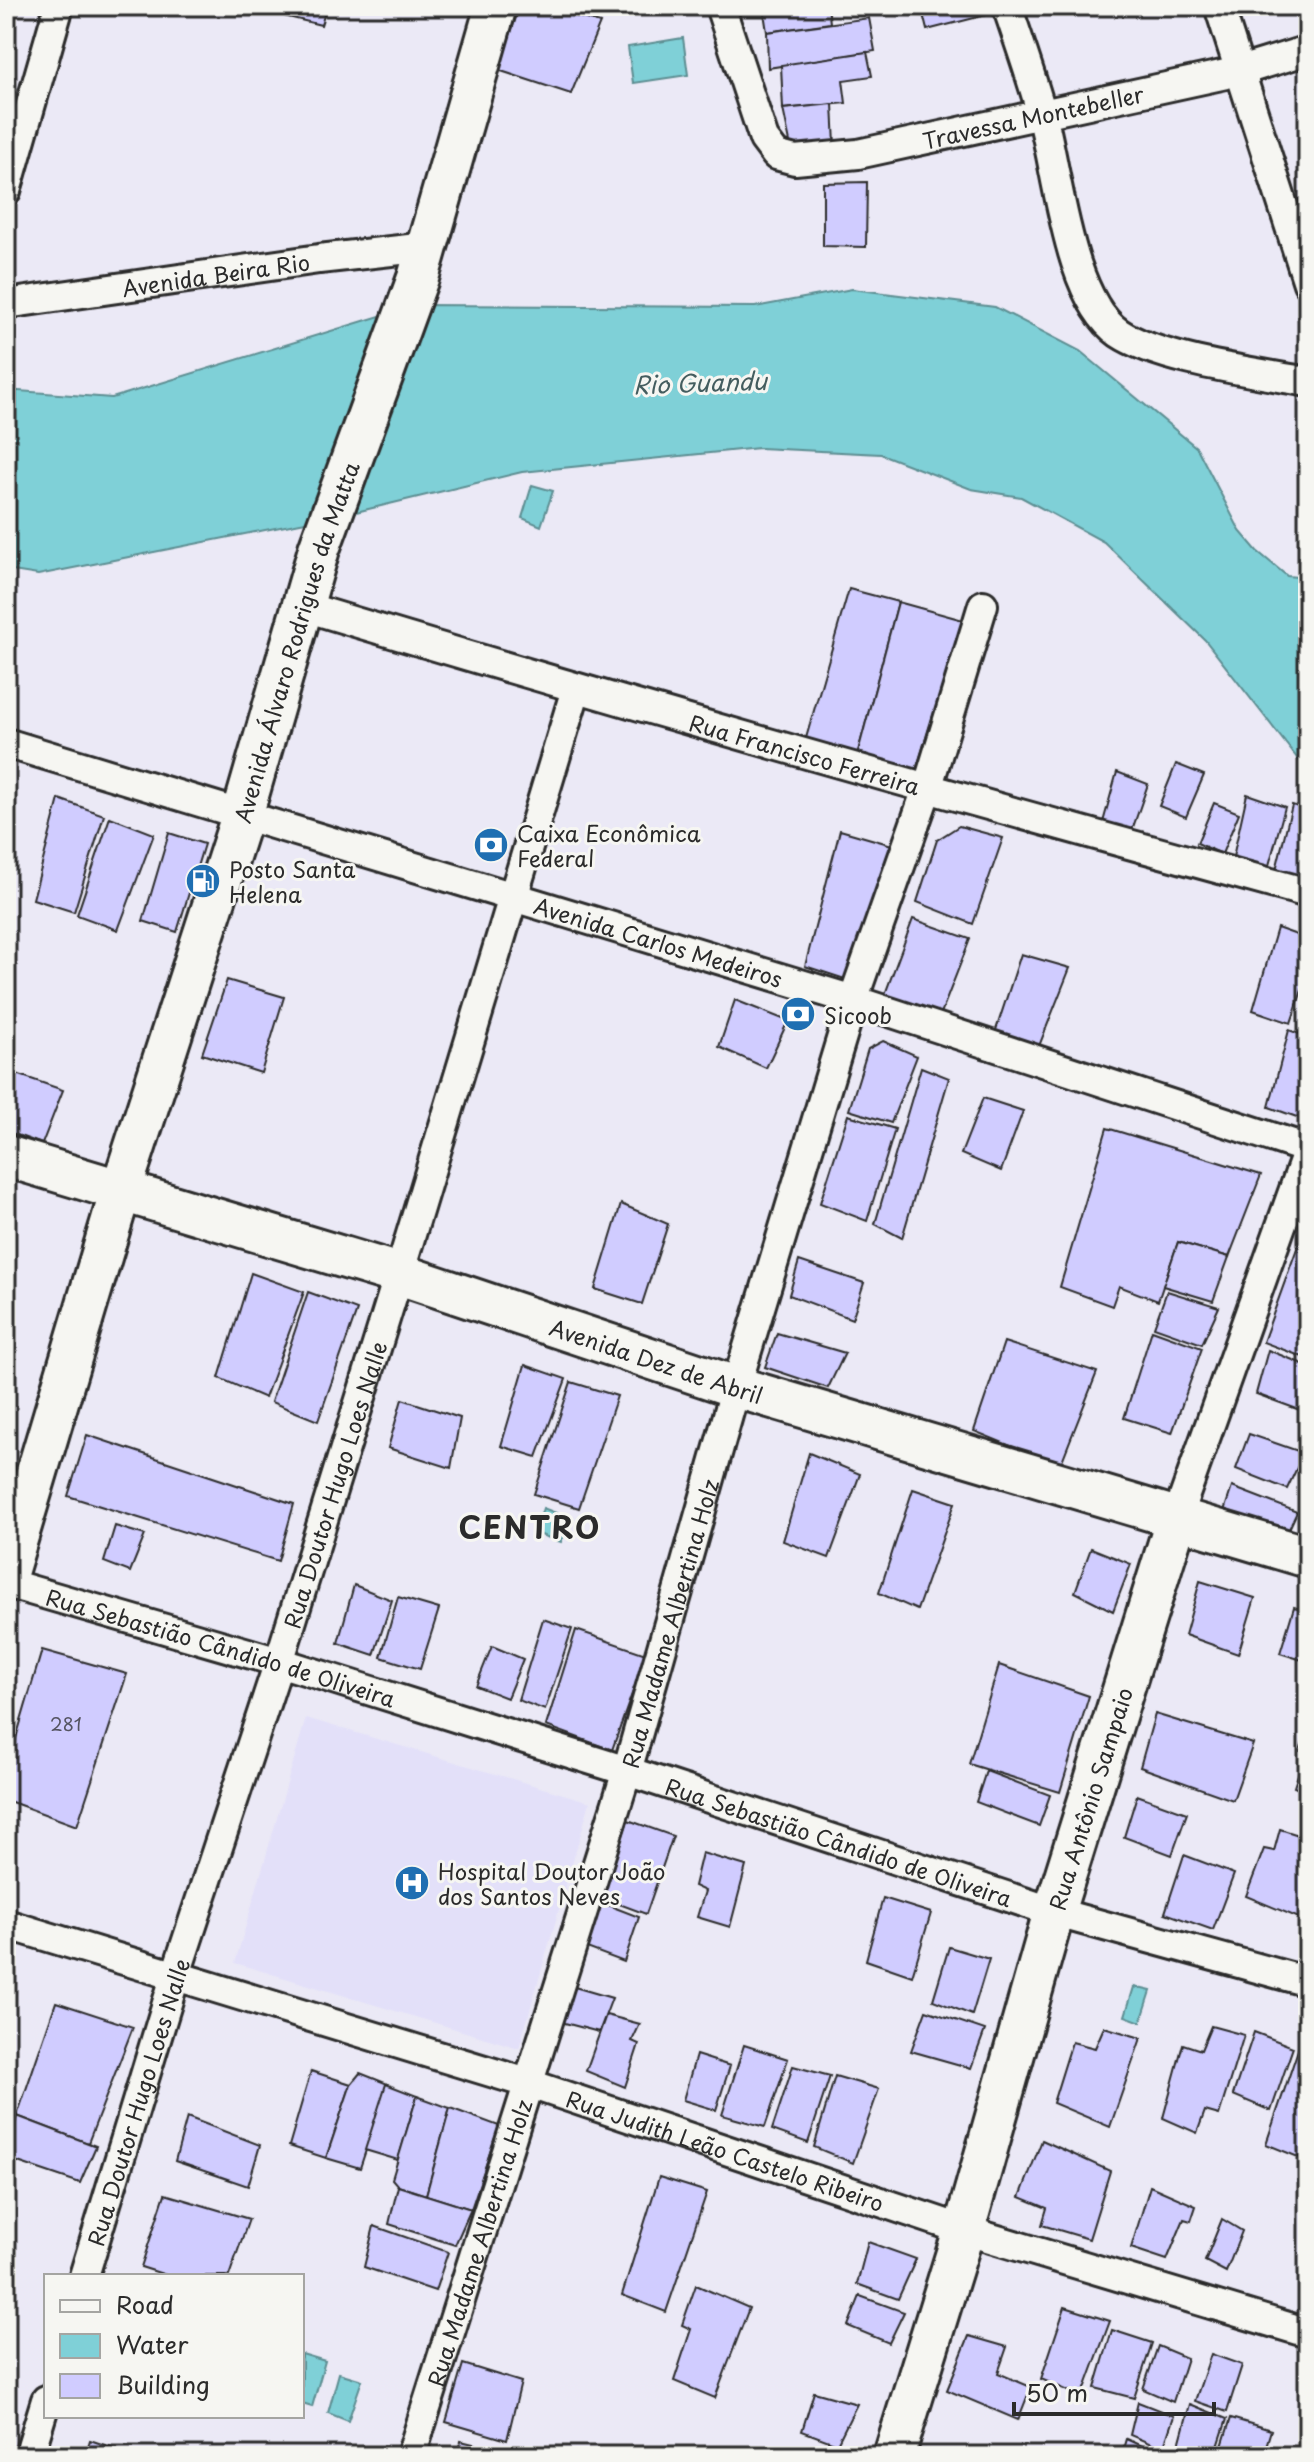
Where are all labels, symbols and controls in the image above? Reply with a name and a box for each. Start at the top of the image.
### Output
street label: Travessa Montebeller [919,76,1147,156]
street label: Avenida Beira Rio [120,244,312,304]
water label: Rio Guandu [633,362,769,402]
street label: Avenida Álvaro Rodrigues da Matta [224,456,366,826]
street label: Rua Francisco Ferreira [686,705,924,802]
place label: Caixa Econômica Federal [517,816,701,874]
bank icon: Caixa Econômica Federal [472,826,510,864]
place label: Posto Santa Helena [229,852,356,910]
fuel station icon: Posto Santa Helena [184,862,222,900]
street label: Avenida Carlos Medeiros [530,888,787,994]
bank icon: Sicoob [779,995,817,1033]
place label: Sicoob [824,998,892,1031]
street label: Avenida Dez de Abril [546,1309,767,1411]
street label: Rua Doutor Hugo Loes Nalle [274,1337,394,1632]
street label: Rua Madame Albertina Holz [612,1475,726,1772]
district label: CENTRO [459,1504,601,1549]
street label: Rua Sebastião Cândido de Oliveira [42,1579,400,1714]
street label: Rua Antônio Sampaio [1039,1683,1140,1914]
house number: 281 [50,1710,82,1737]
street label: Rua Sebastião Cândido de Oliveira [661,1768,1017,1914]
place label: Hospital Doutor João dos Santos Neves [438,1854,665,1912]
hospital icon: Hospital Doutor João dos Santos Neves [393,1864,431,1902]
street label: Rua Doutor Hugo Loes Nalle [78,1954,197,2250]
street label: Rua Judith Leão Castelo Ribeiro [562,2081,889,2219]
street label: Rua Madame Albertina Holz [418,2095,539,2390]
legend [44,2274,304,2418]
text: Road [116,2286,174,2322]
text: Water [116,2326,189,2362]
text: Building [116,2366,210,2402]
scale bar [1014,2366,1214,2416]
text: 50 m [1026,2374,1088,2410]

